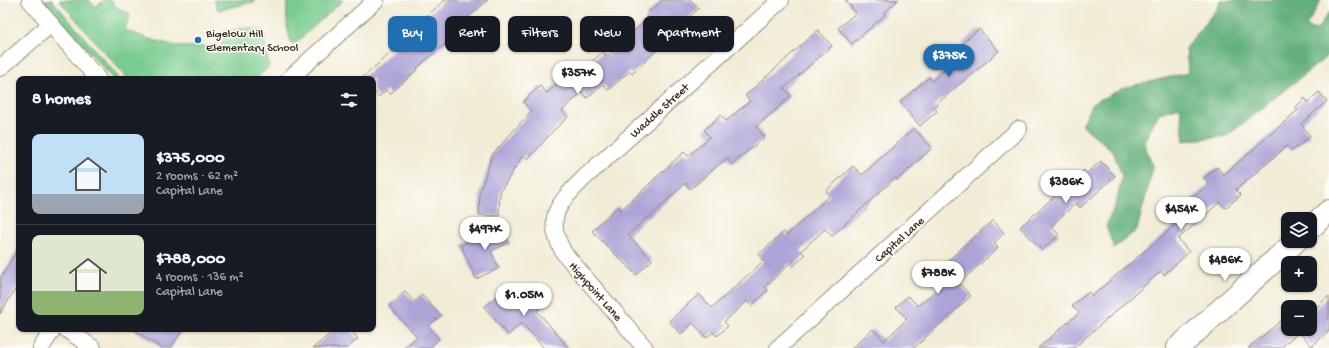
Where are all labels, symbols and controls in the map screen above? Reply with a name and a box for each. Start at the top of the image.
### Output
chip: Buy [388,16,437,52]
chip: Rent [445,16,500,52]
chip: Filters [508,16,572,52]
chip: New [580,16,635,52]
chip: Apartment [643,16,734,52]
place label: Bigelow Hill Elementary School [205,28,299,56]
marker: Bigelow Hill Elementary School [193,35,203,45]
pin: $375K [921,44,977,78]
text: $375K [932,49,966,64]
pin: $357K [550,61,606,95]
text: $357K [561,66,595,81]
street label: Waddle Street [628,81,694,142]
icon: filters [338,89,360,111]
text: 8 homes [32,90,90,110]
text: $375,000 [156,149,225,169]
icon: home [64,150,112,198]
text: 2 rooms · 62 m² [156,169,238,184]
pin: $386K [1038,170,1094,204]
text: $386K [1049,175,1083,190]
text: Capital Lane [156,184,223,199]
pin: $454K [1153,197,1209,231]
text: $454K [1165,202,1197,217]
map controls [1281,212,1317,336]
button: layers [1281,212,1317,248]
street label: Capital Lane [873,214,929,266]
pin: $497K [457,217,513,251]
text: $497K [469,222,501,237]
pin: $486K [1197,248,1253,282]
text: $788,000 [156,250,225,270]
icon: home [64,251,112,299]
text: $486K [1209,253,1241,268]
button: + [1281,256,1317,292]
street label: Highpoint Lane [565,260,625,325]
pin: $788K [910,261,966,295]
text: $788K [921,266,955,281]
text: 4 rooms · 136 m² [156,270,244,285]
pin: $1.05M [491,283,557,317]
text: Capital Lane [156,285,223,300]
text: $1.05M [505,288,543,303]
button: − [1281,300,1317,336]

